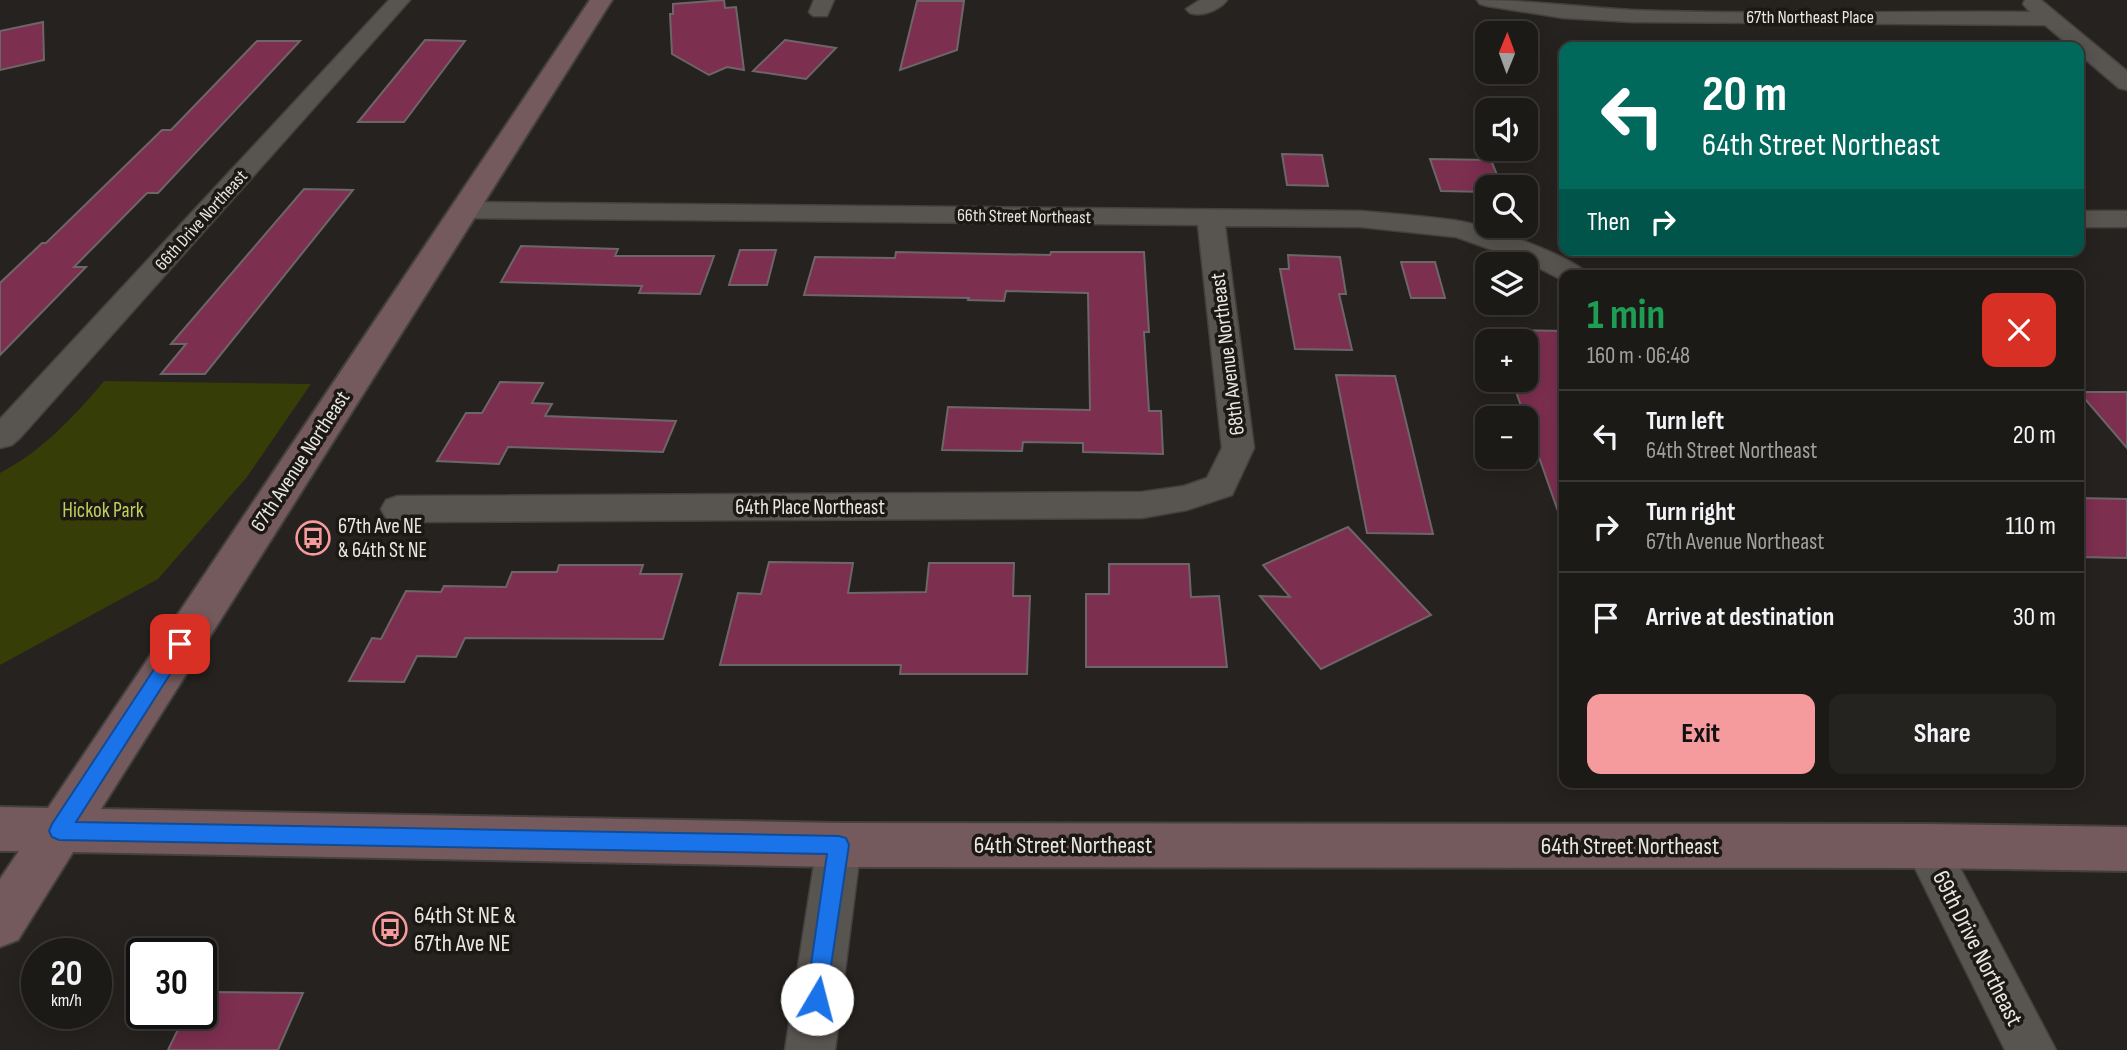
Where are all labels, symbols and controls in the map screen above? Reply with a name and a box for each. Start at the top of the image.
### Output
street label: 67th Northeast Place [1746,7,1874,28]
north arrow [1475,21,1538,84]
map controls [1475,21,1538,469]
text: 20 m [1702,66,1787,125]
icon: left [1587,70,1678,161]
button: sound [1475,98,1538,161]
text: 64th Street Northeast [1702,126,1940,165]
street label: 66th Drive Northeast [151,166,252,275]
button: search [1475,175,1538,238]
icon: right [1644,203,1682,241]
street label: 66th Street Northeast [957,205,1092,228]
text: Then [1587,207,1630,238]
button: layers [1475,252,1538,315]
street label: 68th Avenue Northeast [1205,271,1250,437]
text: 1 min [1587,290,1665,341]
button: close [1982,293,2056,367]
button: + [1475,329,1538,392]
text: 160 m · 06:48 [1587,342,1690,370]
street label: 67th Avenue Northeast [246,386,355,536]
button: − [1475,406,1538,469]
text: Turn left [1646,406,1724,437]
icon: left [1587,417,1625,455]
text: 20 m [2013,420,2056,451]
text: 64th Street Northeast [1646,437,1817,465]
street label: 64th Place Northeast [735,495,885,520]
text: Turn right [1646,497,1735,528]
park label: Hickok Park [62,498,144,523]
icon: right [1587,508,1625,546]
text: 110 m [2005,511,2056,542]
place label: 67th Ave NE & 64th St NE [338,514,427,563]
bus stop icon: 67th Ave NE & 64th St NE [294,519,332,557]
text: 67th Avenue Northeast [1646,528,1824,556]
icon: arrive [1587,599,1625,637]
text: Arrive at destination [1646,602,1834,633]
text: 30 m [2013,602,2056,633]
pin [150,614,210,674]
icon: arrive [161,625,199,663]
button: Exit [1587,694,1815,774]
button: Share [1829,694,2056,774]
street label: 64th Street Northeast [974,831,1152,860]
street label: 64th Street Northeast [1541,832,1719,861]
street label: 69th Drive Northeast [1926,866,2029,1031]
place label: 64th St NE & 67th Ave NE [414,901,516,958]
bus stop icon: 64th St NE & 67th Ave NE [371,910,409,948]
speed limit sign: 30 [126,938,217,1029]
text: 20 [51,953,83,996]
position arrow [780,962,854,1036]
text: km/h [51,990,82,1011]

